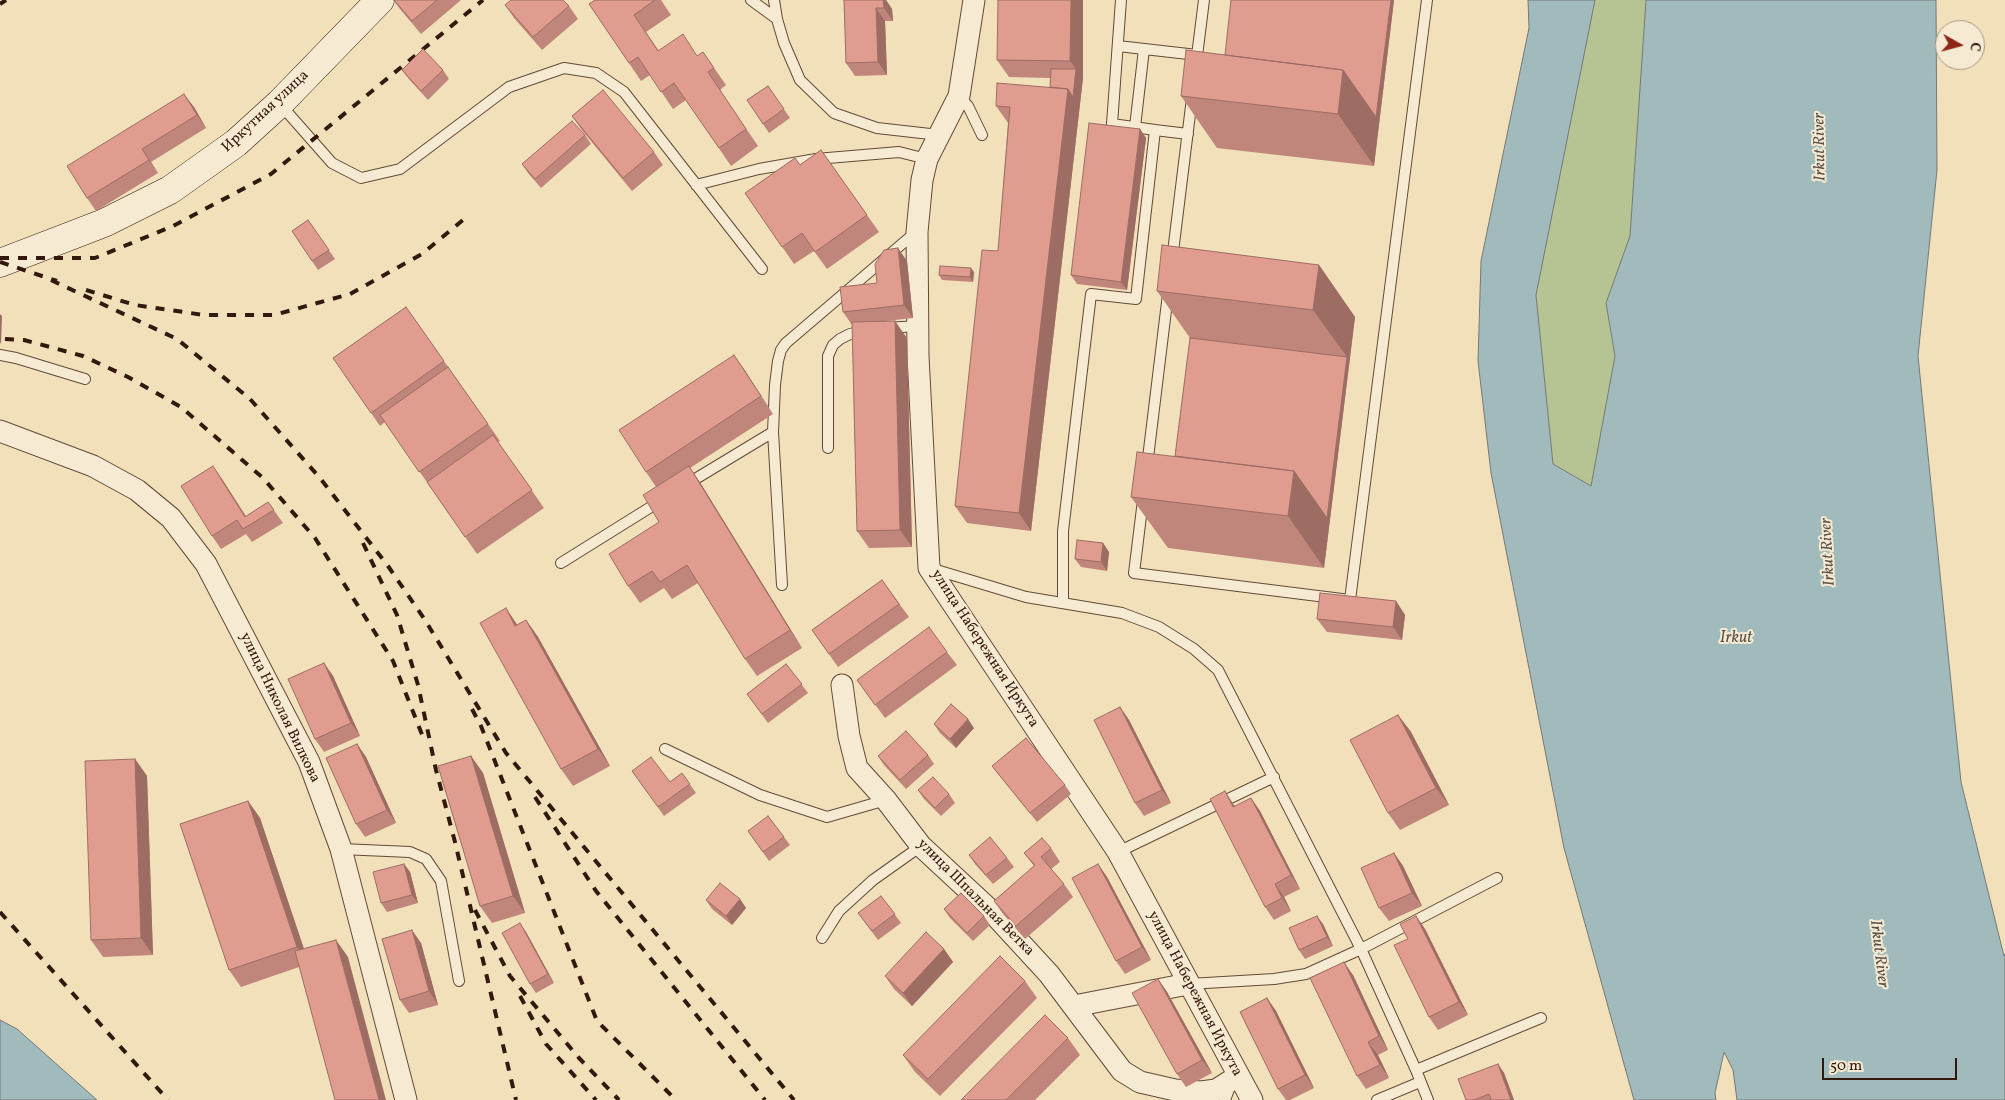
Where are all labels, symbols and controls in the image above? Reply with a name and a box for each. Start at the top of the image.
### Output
north arrow [1935,20,1985,70]
text: С [1964,41,1984,52]
street label: Иркутная улица [219,67,313,157]
water label: Irkut River [1811,113,1831,181]
water label: Irkut River [1818,517,1840,587]
street label: улица Набережная Иркута [926,567,1042,731]
water label: Irkut [1720,629,1752,649]
street label: улица Николая Вилкова [235,630,323,786]
street label: улица Шпальная Ветка [913,836,1037,960]
street label: улица Набережная Иркута [1143,908,1245,1080]
water label: Irkut River [1864,919,1892,989]
scale bar [1825,1048,1960,1080]
text: 50 m [1830,1056,1862,1077]

